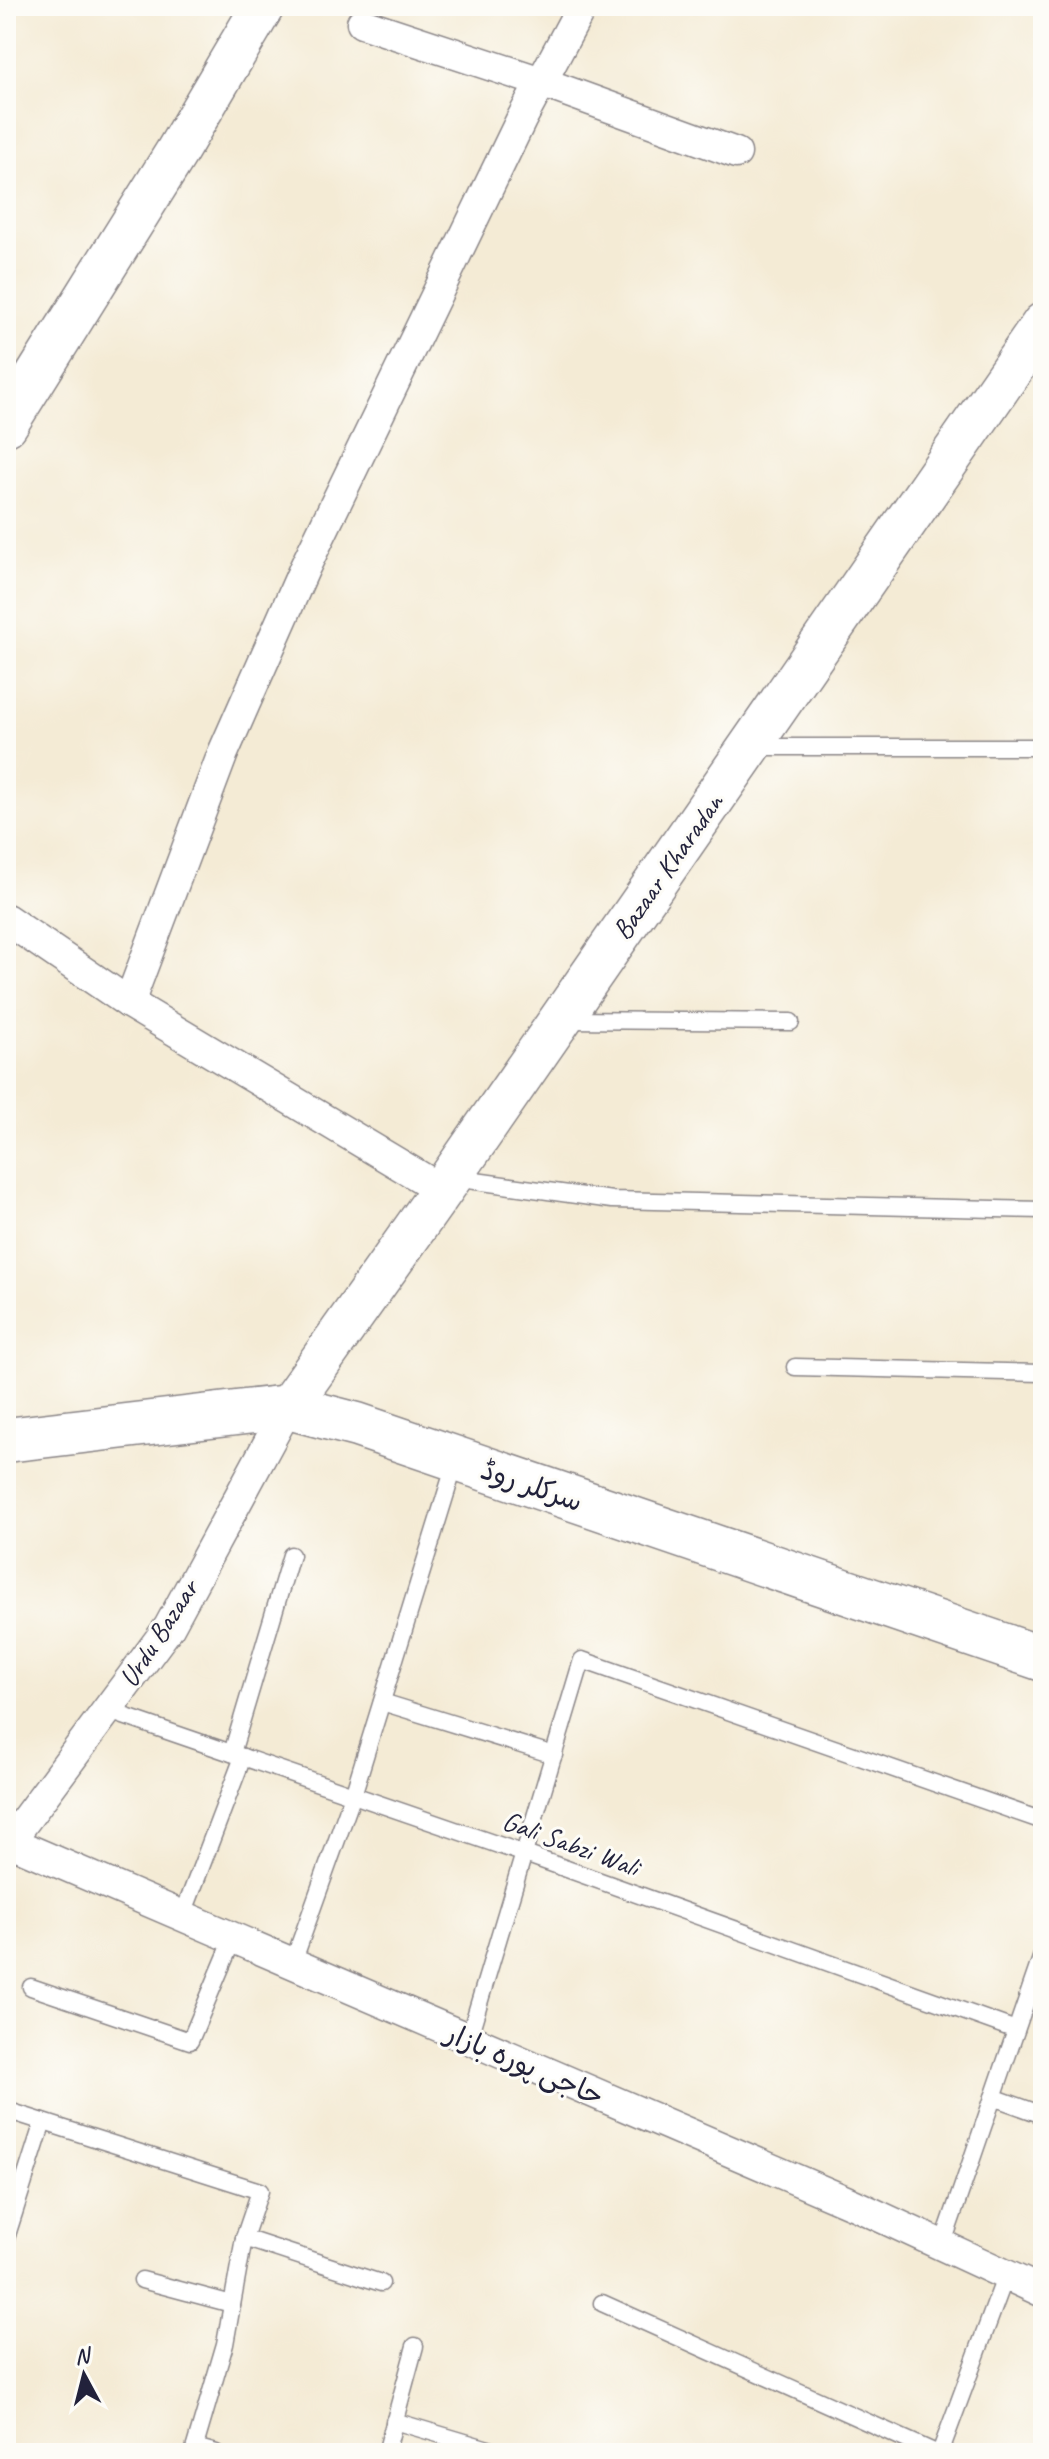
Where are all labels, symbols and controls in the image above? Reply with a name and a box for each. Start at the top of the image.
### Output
street label: Bazaar Kharadan [604,785,731,946]
street label: سرکلر روڈ [476,1452,587,1519]
street label: Urdu Bazaar [111,1571,207,1693]
street label: Gali Sabzi Wali [498,1803,647,1885]
street label: حاجی پورہ بازار [438,2015,609,2114]
north arrow [44,2335,124,2415]
text: N [73,2341,94,2371]

